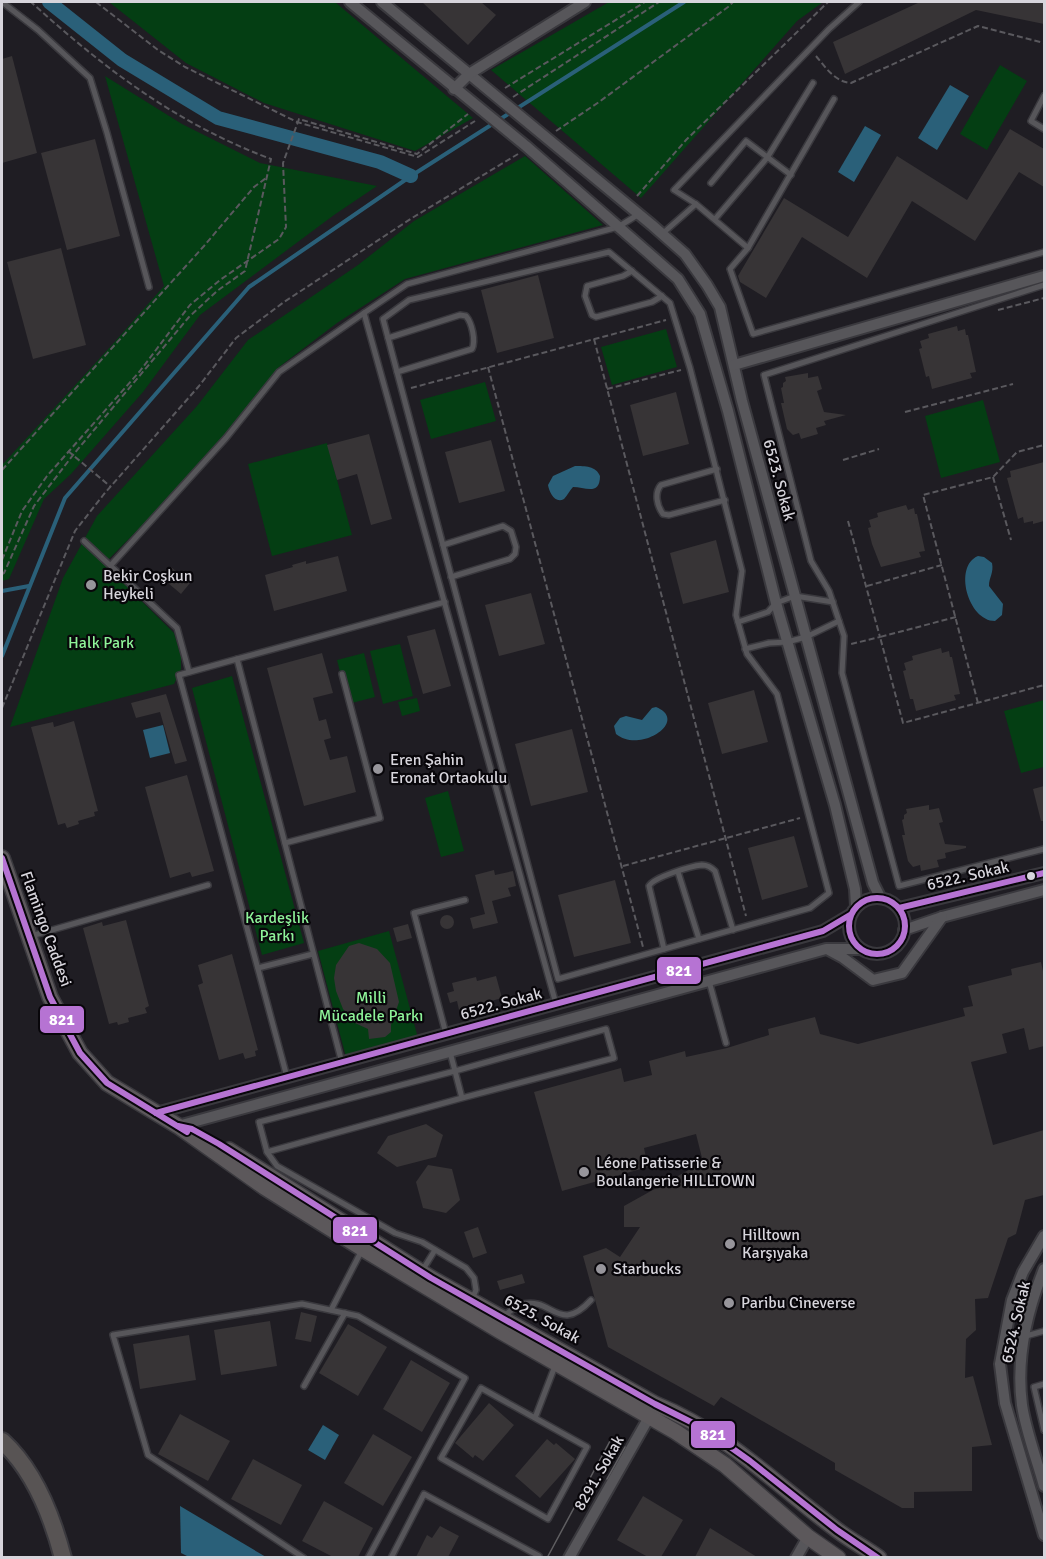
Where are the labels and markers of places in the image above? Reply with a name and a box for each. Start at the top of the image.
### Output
place label: Bekir Coşkun Heykeli [103,566,192,604]
marker: Bekir Coşkun Heykeli [84,578,98,592]
place label: Eren Şahin Eronat Ortaokulu [390,750,507,788]
marker: Eren Şahin Eronat Ortaokulu [371,762,385,776]
unlabelled marker [1025,870,1037,882]
place label: Léone Patisserie & Boulangerie HILLTOWN [596,1153,755,1191]
marker: Léone Patisserie & Boulangerie HILLTOWN [577,1165,591,1179]
place label: Hilltown Karşıyaka [742,1225,808,1263]
marker: Hilltown Karşıyaka [723,1237,737,1251]
place label: Starbucks [613,1259,681,1279]
marker: Starbucks [594,1262,608,1276]
place label: Paribu Cineverse [741,1293,856,1313]
marker: Paribu Cineverse [722,1296,736,1310]

